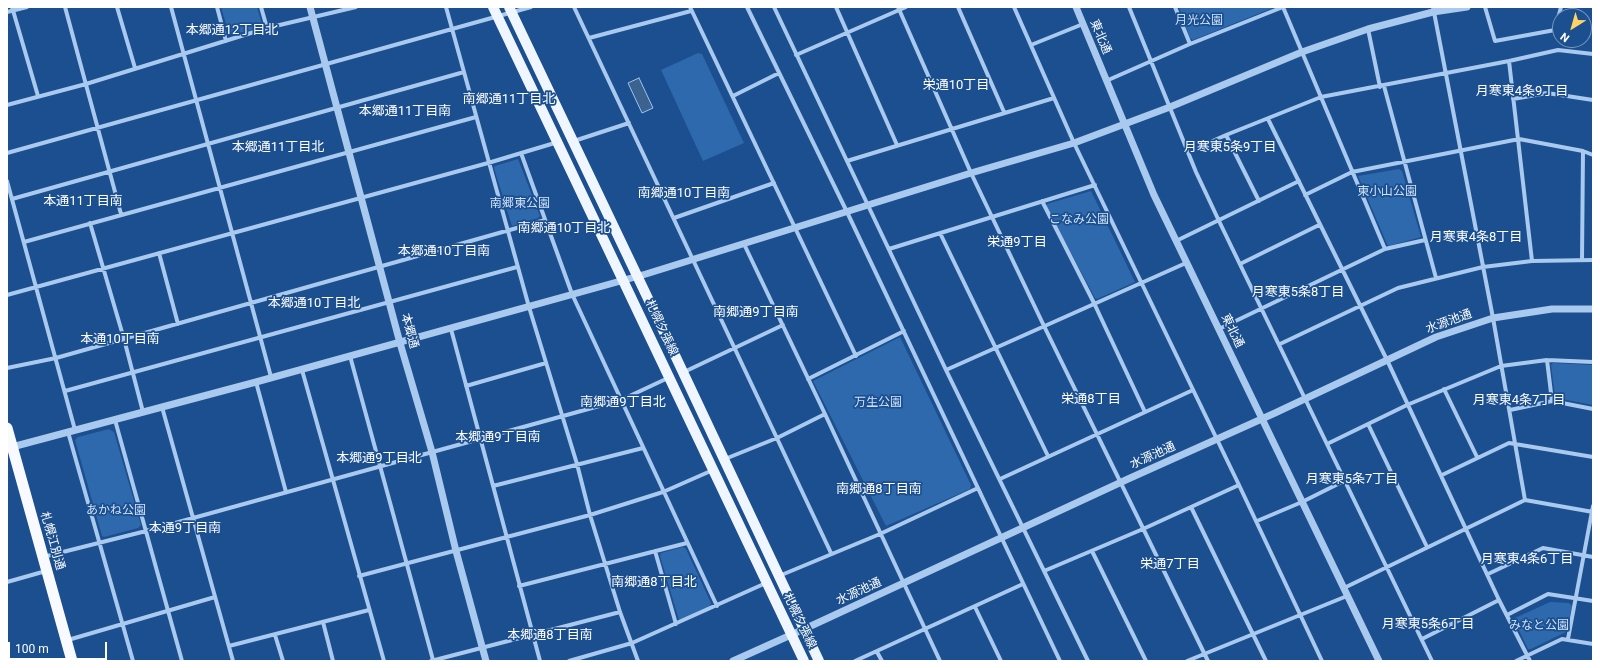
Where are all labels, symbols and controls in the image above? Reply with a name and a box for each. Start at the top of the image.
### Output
north arrow [1552,8,1592,48]
park label: 月光公園 [1175,14,1223,28]
street label: 東北通 [1086,18,1114,56]
district label: 本郷通12丁目北 [186,23,278,39]
text: N [1558,30,1572,45]
district label: 栄通10丁目 [923,78,989,94]
district label: 月寒東4条9丁目 [1476,84,1568,100]
district label: 南郷通11丁目北 [463,92,555,108]
district label: 本郷通11丁目南 [359,104,451,120]
district label: 本郷通11丁目北 [232,140,324,156]
district label: 月寒東5条9丁目 [1184,140,1276,156]
park label: 東小山公園 [1357,185,1417,199]
district label: 南郷通10丁目南 [638,186,730,202]
district label: 本通11丁目南 [43,194,123,210]
park label: 南郷東公園 [490,197,550,211]
park label: こなみ公園 [1049,213,1109,227]
district label: 南郷通10丁目北 [518,221,610,237]
district label: 月寒東4条8丁目 [1430,230,1522,246]
district label: 栄通9丁目 [987,235,1047,251]
district label: 本郷通10丁目南 [398,244,490,260]
district label: 月寒東5条8丁目 [1252,285,1344,301]
district label: 本郷通10丁目北 [268,296,360,312]
street label: 札幌夕張線 [642,298,680,358]
district label: 南郷通9丁目南 [713,305,799,321]
street label: 水源池通 [1424,307,1474,337]
street label: 本郷通 [397,312,421,350]
street label: 東北通 [1218,312,1246,350]
district label: 本通10丁目南 [80,332,160,348]
district label: 栄通8丁目 [1061,392,1121,408]
district label: 月寒東4条7丁目 [1473,393,1565,409]
district label: 南郷通9丁目北 [580,395,666,411]
park label: 万生公園 [854,396,902,410]
district label: 本郷通9丁目南 [455,430,541,446]
street label: 水源池通 [1128,440,1178,472]
district label: 本郷通9丁目北 [336,451,422,467]
district label: 月寒東5条7丁目 [1306,472,1398,488]
district label: 南郷通8丁目南 [836,482,922,498]
park label: あかね公園 [86,504,146,518]
street label: 札幌江別通 [37,510,67,572]
district label: 本通9丁目南 [149,521,221,537]
district label: 月寒東4条6丁目 [1481,552,1573,568]
district label: 栄通7丁目 [1140,557,1200,573]
district label: 南郷通8丁目北 [611,575,697,591]
street label: 水源池通 [834,575,884,609]
street label: 札幌夕張線 [779,591,819,651]
district label: 月寒東5条6丁目 [1382,617,1474,633]
park label: みなと公園 [1509,619,1569,633]
district label: 本郷通8丁目南 [507,628,593,644]
scale bar [10,634,109,660]
text: 100 m [15,642,49,656]

